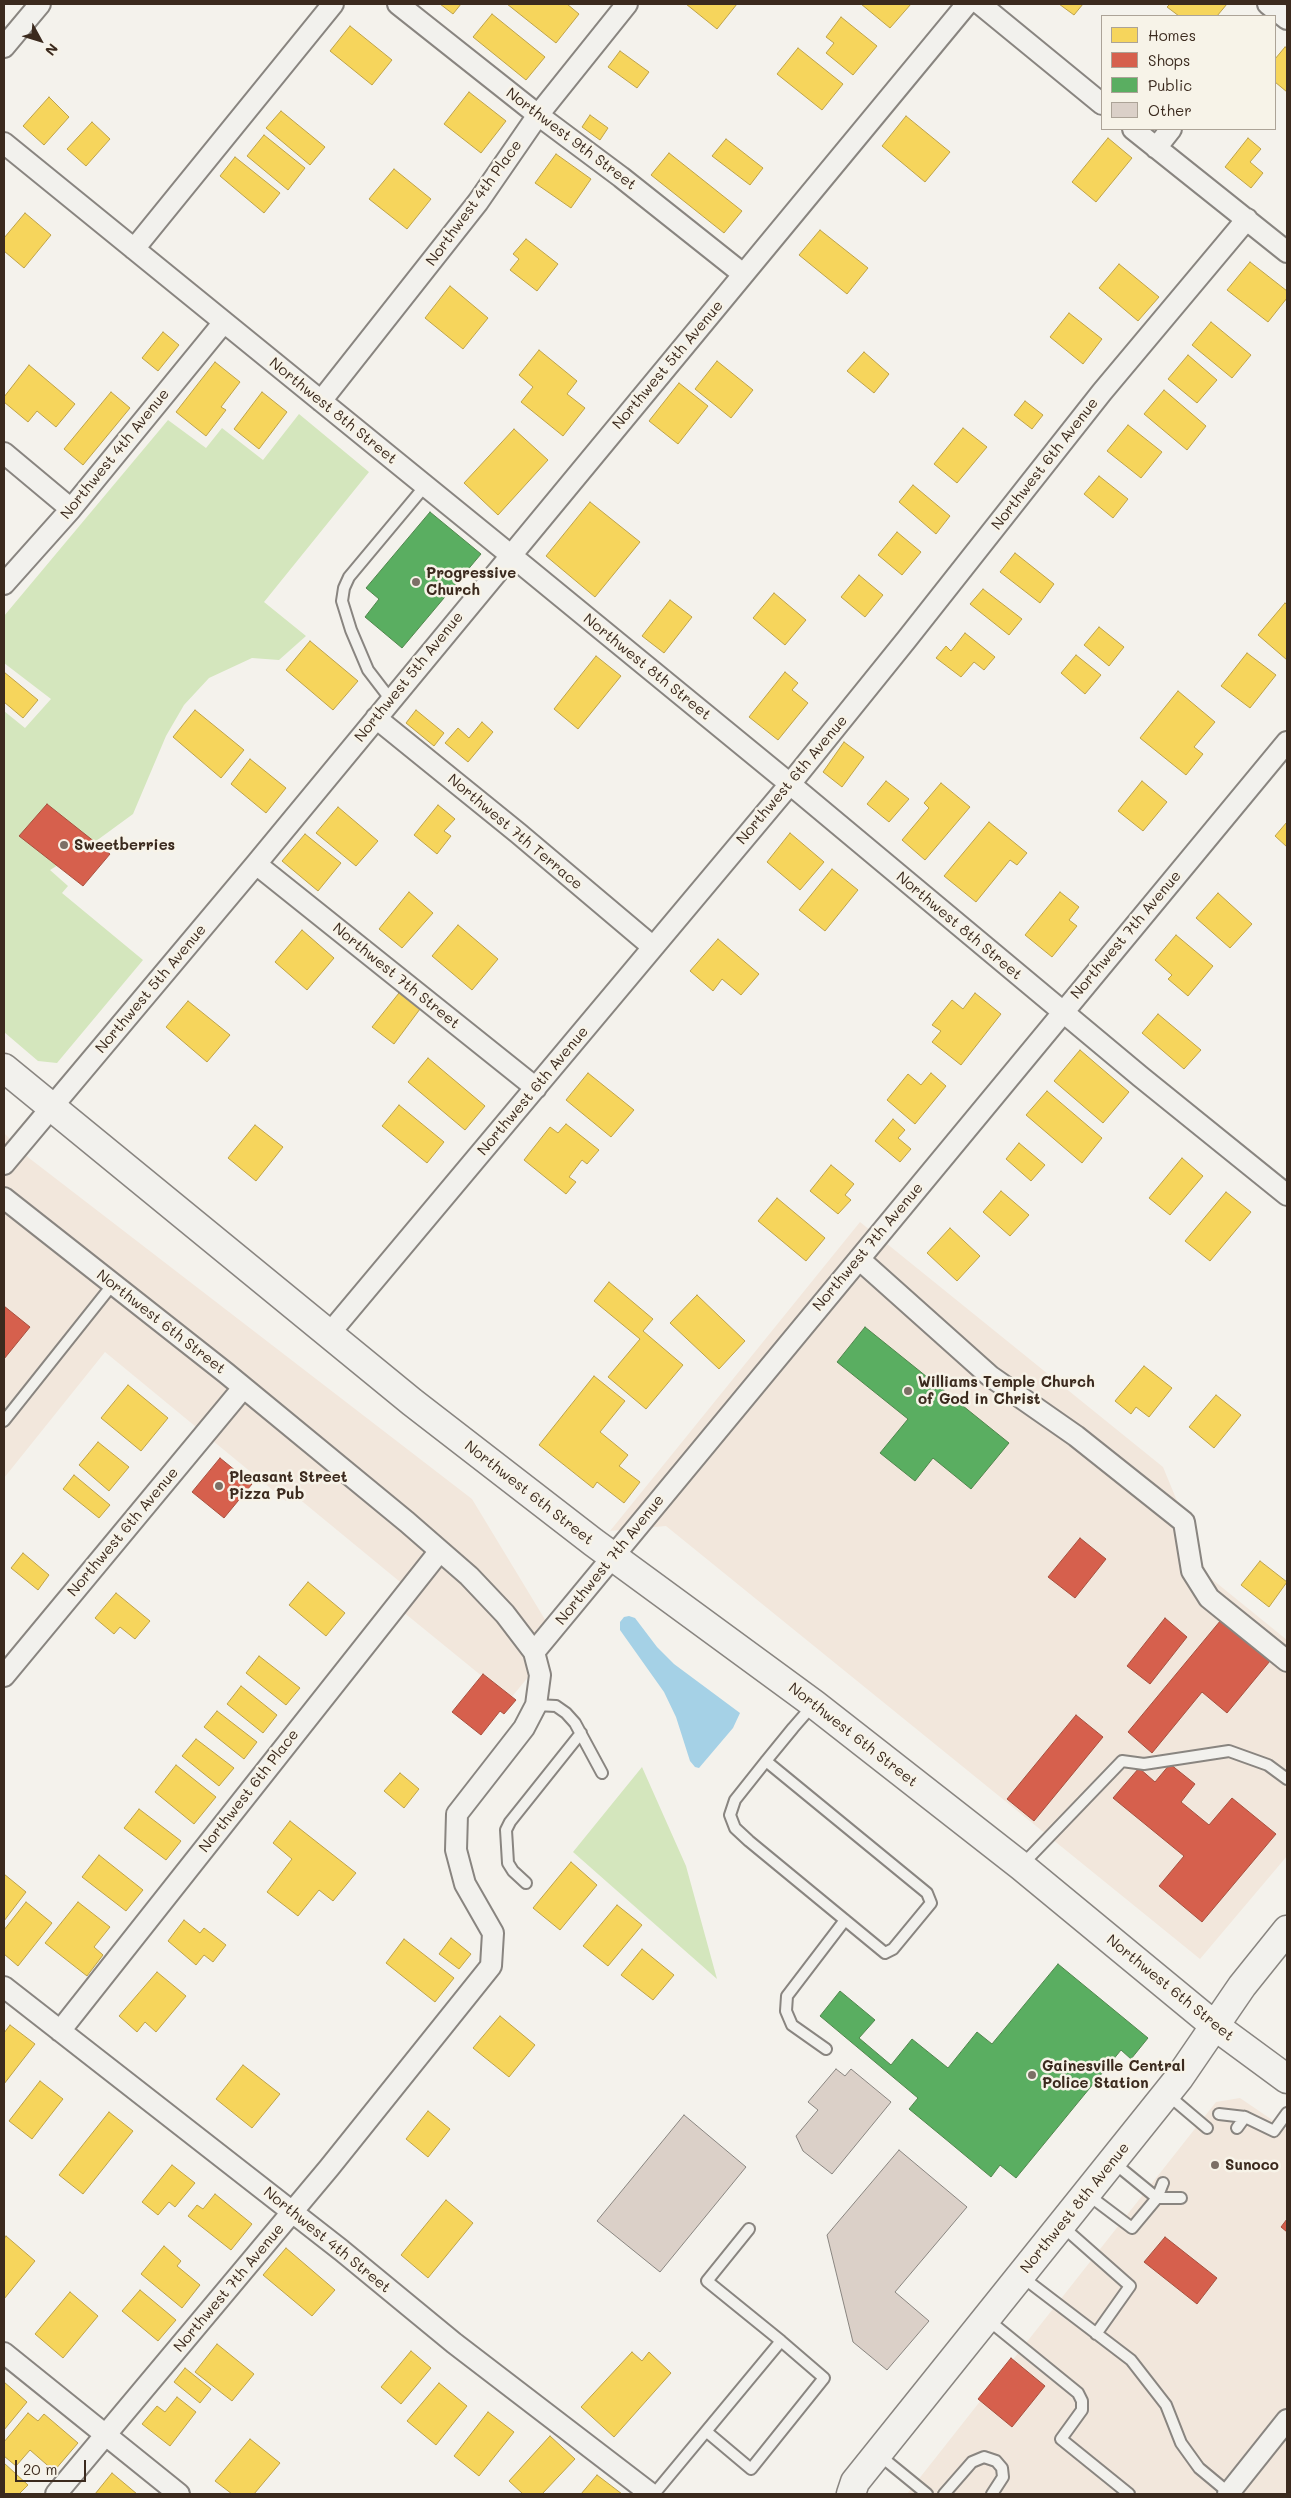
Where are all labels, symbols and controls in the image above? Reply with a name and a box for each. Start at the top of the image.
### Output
north arrow [15,15,65,65]
legend [1101,15,1276,130]
text: Homes [1148,25,1196,45]
text: N [41,40,63,60]
text: Shops [1148,50,1190,70]
text: Public [1148,75,1192,95]
street label: Northwest 9th Street [502,84,640,194]
text: Other [1148,100,1192,120]
street label: Northwest 4th Place [422,137,526,269]
street label: Northwest 5th Avenue [609,297,727,433]
street label: Northwest 8th Street [266,354,400,468]
street label: Northwest 4th Avenue [57,385,173,523]
street label: Northwest 6th Avenue [988,394,1102,534]
place label: Progressive Church [426,564,516,599]
marker: Progressive Church [410,576,422,588]
street label: Northwest 5th Avenue [351,608,467,746]
street label: Northwest 8th Street [580,610,714,724]
street label: Northwest 6th Avenue [733,712,851,848]
street label: Northwest 7th Terrace [444,770,586,894]
place label: Sweetberries [74,836,175,854]
marker: Sweetberries [58,839,70,851]
street label: Northwest 7th Avenue [1067,867,1185,1003]
street label: Northwest 8th Street [892,868,1026,984]
street label: Northwest 7th Street [329,919,463,1033]
street label: Northwest 5th Avenue [92,921,210,1057]
street label: Northwest 6th Avenue [474,1023,592,1159]
street label: Northwest 7th Avenue [809,1179,927,1315]
street label: Northwest 6th Street [93,1266,229,1378]
place label: Williams Temple Church of God in Christ [918,1373,1095,1408]
marker: Williams Temple Church of God in Christ [902,1385,914,1397]
street label: Northwest 6th Street [461,1437,597,1549]
street label: Northwest 6th Avenue [64,1464,182,1600]
place label: Pleasant Street Pizza Pub [229,1468,347,1503]
marker: Pleasant Street Pizza Pub [213,1480,225,1492]
street label: Northwest 7th Avenue [552,1491,668,1629]
street label: Northwest 6th Street [785,1679,921,1791]
street label: Northwest 6th Place [195,1726,303,1856]
street label: Northwest 6th Street [1103,1931,1237,2045]
place label: Gainesville Central Police Station [1042,2057,1185,2092]
marker: Gainesville Central Police Station [1026,2069,1038,2081]
street label: Northwest 8th Avenue [1017,2139,1133,2277]
place label: Sunoco [1225,2156,1279,2174]
marker: Sunoco [1209,2159,1221,2171]
street label: Northwest 4th Street [260,2183,394,2297]
street label: Northwest 7th Avenue [170,2220,288,2356]
scale bar [18,2450,89,2482]
text: 20 m [23,2459,57,2479]

